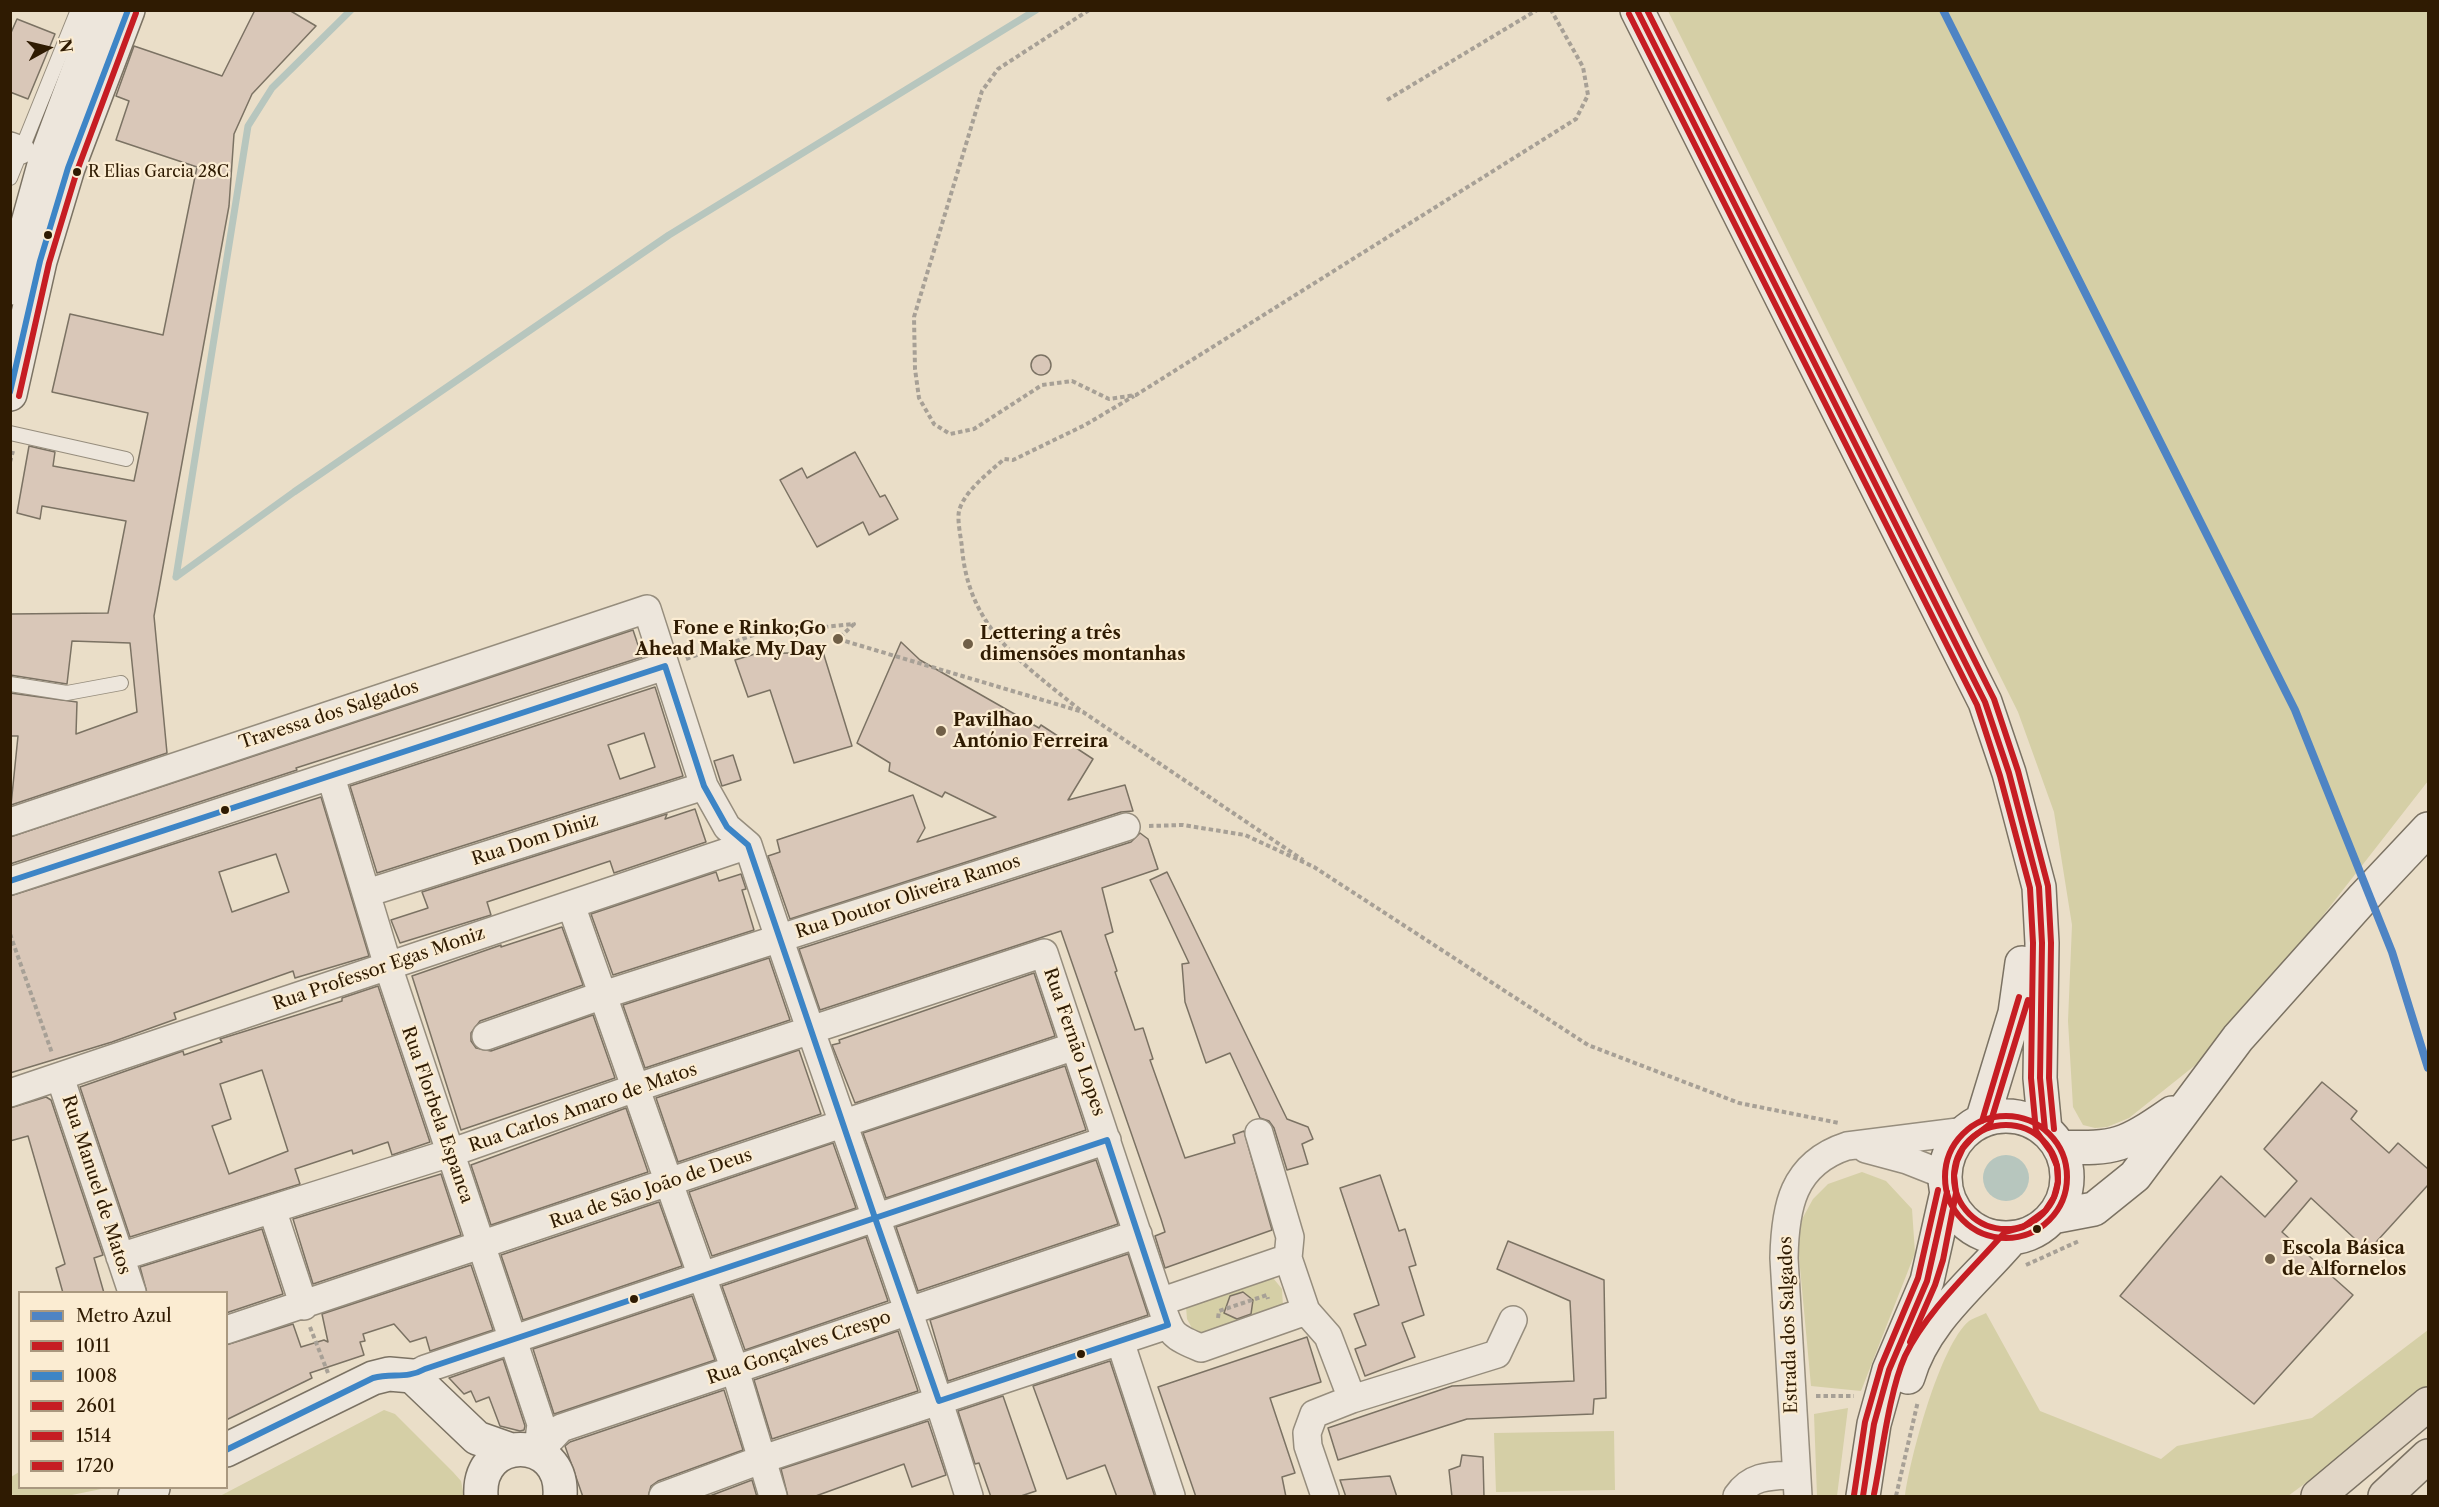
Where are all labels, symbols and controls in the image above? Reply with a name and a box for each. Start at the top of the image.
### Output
north arrow [18,18,78,78]
text: N [55,37,77,54]
place label: R Elias Garcia 28C [88,162,229,182]
marker: R Elias Garcia 28C [71,166,83,178]
unlabelled marker [42,229,54,241]
place label: Fone e Rinko;Go Ahead Make My Day [635,618,826,660]
place label: Lettering a três dimensões montanhas [980,623,1186,666]
marker: Fone e Rinko;Go Ahead Make My Day [831,632,845,646]
marker: Lettering a três dimensões montanhas [961,637,975,651]
street label: Travessa dos Salgados [237,676,421,754]
place label: Pavilhao António Ferreira [953,710,1108,752]
marker: Pavilhao António Ferreira [934,724,948,738]
unlabelled marker [219,804,231,816]
street label: Rua Dom Diniz [469,809,601,871]
street label: Rua Doutor Oliveira Ramos [793,850,1023,944]
street label: Rua Professor Egas Moniz [270,923,488,1015]
street label: Rua Fernão Lopes [1038,965,1110,1119]
street label: Rua Florbela Espanca [397,1024,477,1206]
street label: Rua Carlos Amaro de Matos [466,1059,700,1157]
street label: Rua Manuel de Matos [57,1093,135,1277]
street label: Rua de São João de Deus [547,1144,755,1234]
unlabelled marker [2031,1223,2043,1235]
street label: Estrada dos Salgados [1775,1236,1803,1414]
place label: Escola Básica de Alfornelos [2282,1238,2406,1280]
marker: Escola Básica de Alfornelos [2263,1252,2277,1266]
legend [18,1291,228,1489]
unlabelled marker [628,1293,640,1305]
text: Metro Azul [76,1305,172,1327]
street label: Rua Gonçalves Crespo [704,1306,894,1390]
text: 1011 [76,1335,110,1357]
unlabelled marker [1075,1348,1087,1360]
text: 1008 [76,1365,117,1387]
text: 2601 [76,1395,116,1417]
text: 1514 [76,1425,111,1447]
text: 1720 [76,1455,114,1477]

